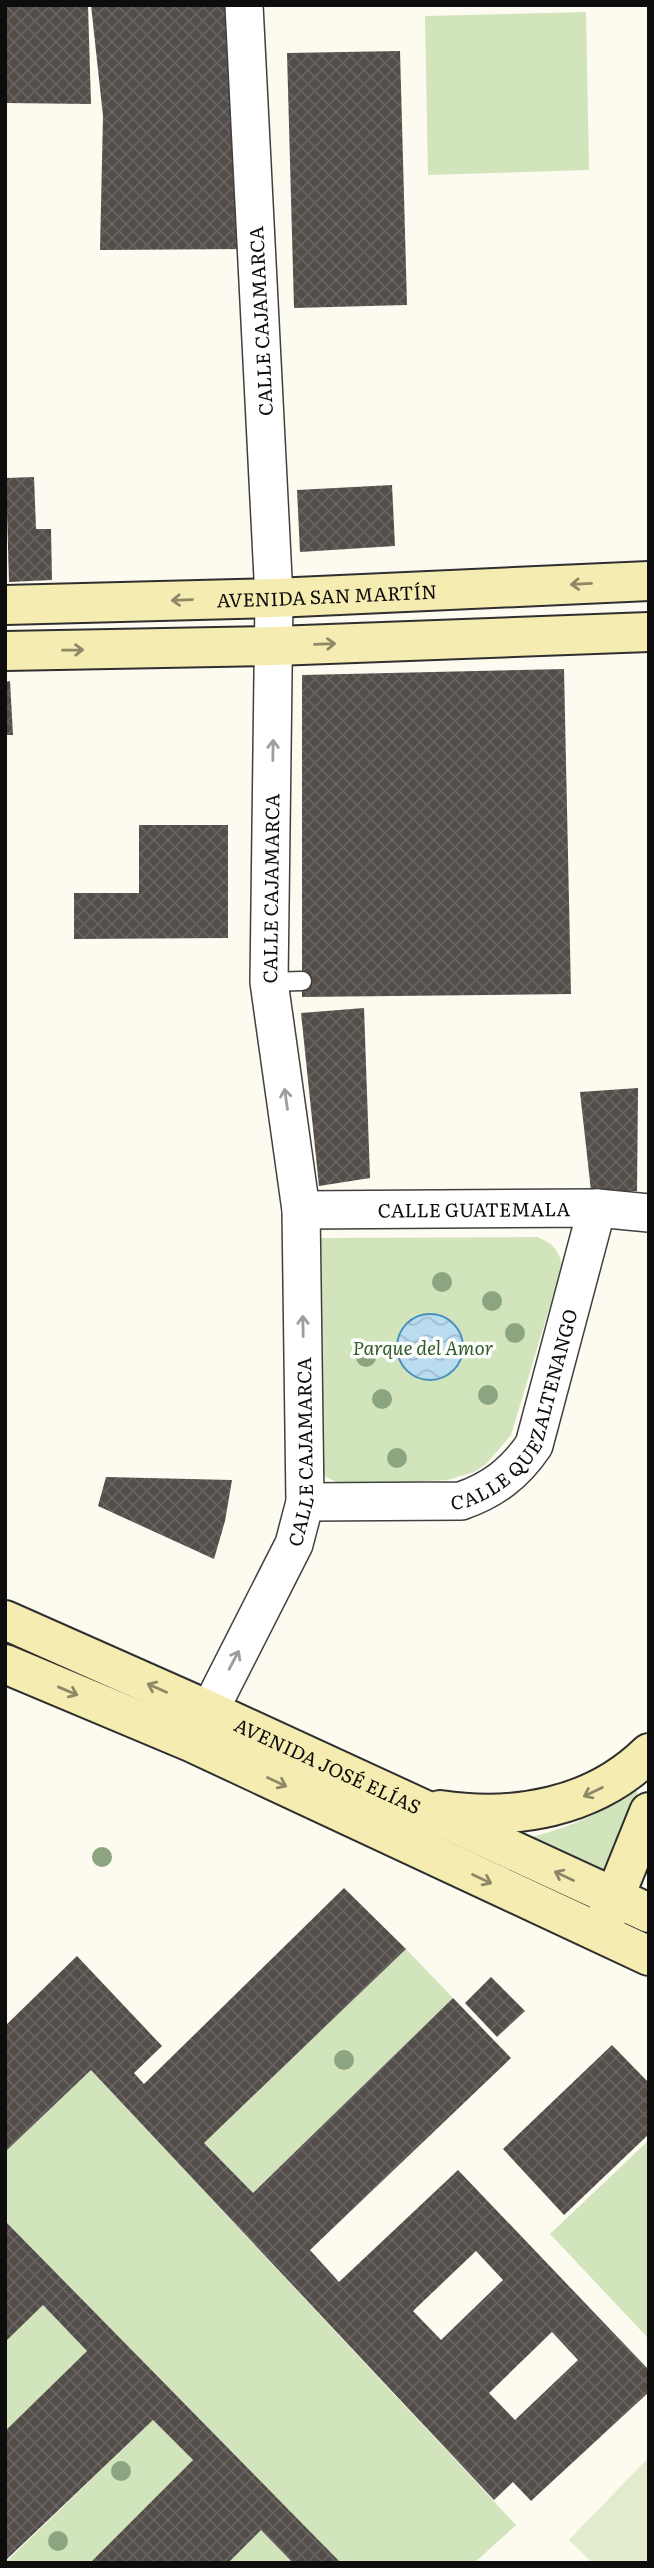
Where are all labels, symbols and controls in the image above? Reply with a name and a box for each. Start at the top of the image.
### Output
street label: CALLE CAJAMARCA [241,225,279,417]
street label: AVENIDA SAN MARTÍN [216,577,438,613]
one-way arrow [569,577,592,590]
one-way arrow [171,593,194,607]
one-way arrow [314,638,337,651]
one-way arrow [62,643,85,657]
one-way arrow [266,739,280,762]
street label: CALLE CAJAMARCA [255,793,285,984]
one-way arrow [279,1088,292,1111]
street label: CALLE GUATEMALA [378,1194,570,1223]
street label: CALLE QUEZALTENANGO [451,1306,584,1515]
one-way arrow [296,1314,309,1337]
park label: Parque del Amor [352,1333,494,1361]
street label: CALLE CAJAMARCA [280,1357,320,1549]
one-way arrow [228,1650,242,1671]
one-way arrow [147,1681,169,1694]
one-way arrow [57,1685,79,1698]
street label: AVENIDA JOSÉ ELÍAS [230,1710,426,1820]
one-way arrow [265,1776,287,1789]
one-way arrow [583,1786,604,1799]
one-way arrow [554,1869,575,1882]
one-way arrow [471,1873,492,1886]

